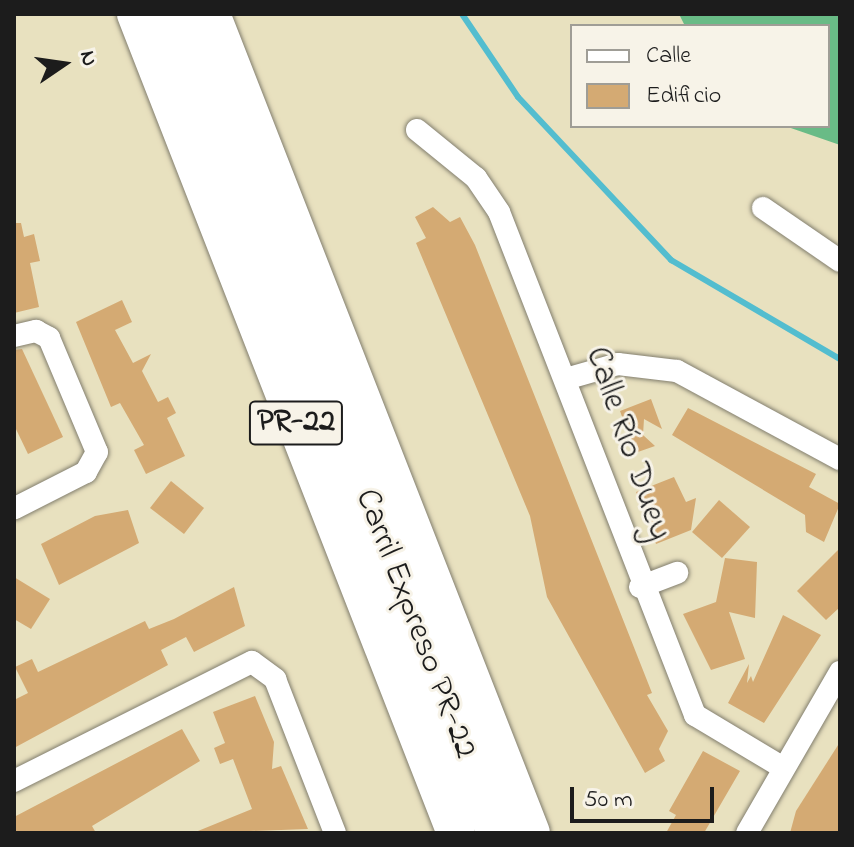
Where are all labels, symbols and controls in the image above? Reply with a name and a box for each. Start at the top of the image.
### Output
north arrow [24,24,104,104]
legend [570,24,830,128]
text: Calle [646,39,691,74]
text: N [70,48,105,69]
text: Edificio [646,79,721,114]
street label: Calle Río Duey [575,342,679,546]
road number: PR-22 [248,395,344,451]
street label: Carril Expreso PR-22 [345,484,485,764]
scale bar [574,771,718,821]
text: 50 m [584,783,633,818]

